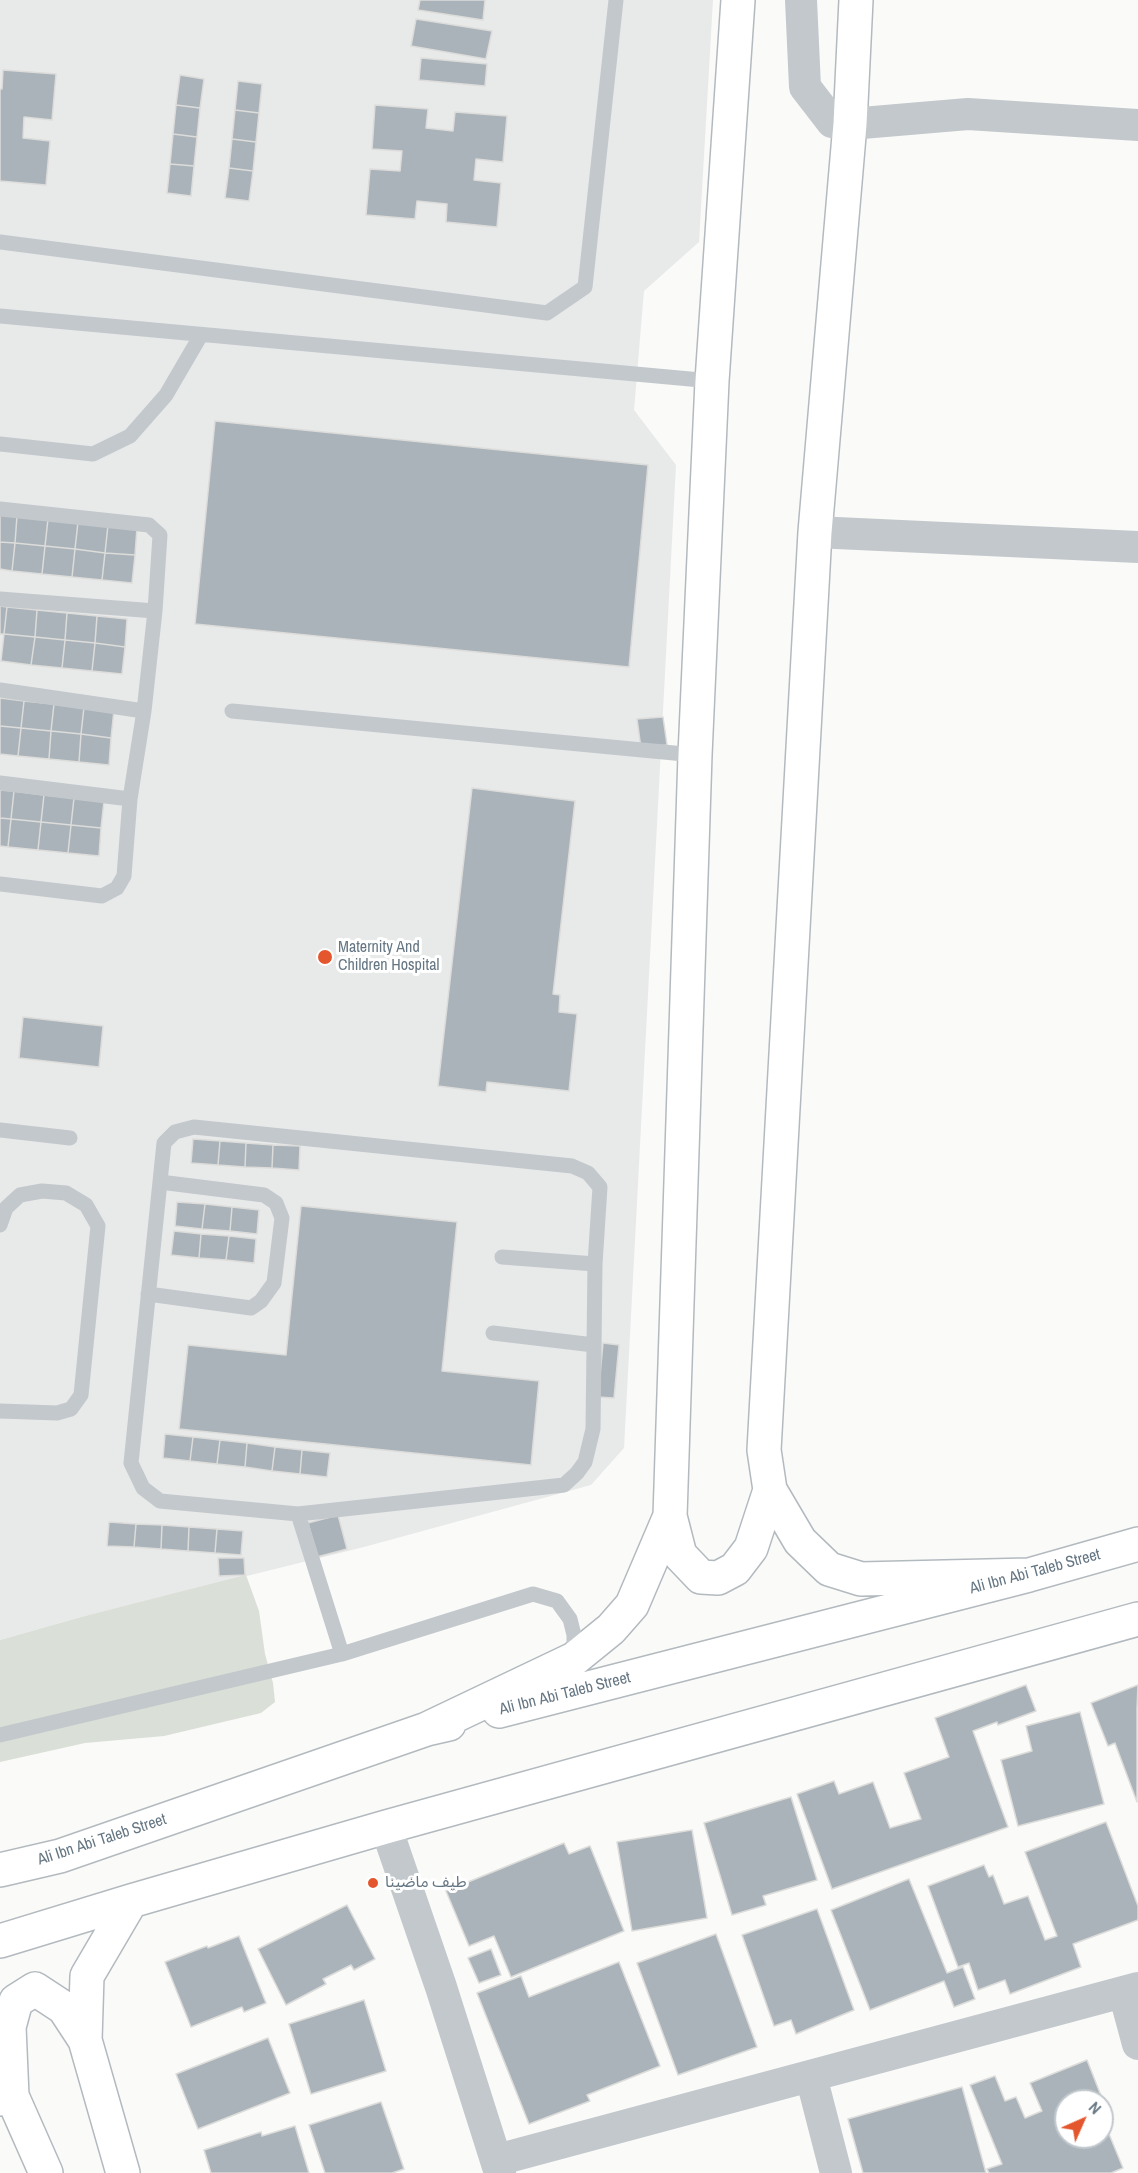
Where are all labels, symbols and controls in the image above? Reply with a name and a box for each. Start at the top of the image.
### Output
place label: Maternity And Children Hospital [338,938,439,976]
marker: Maternity And Children Hospital [316,948,334,966]
street label: Ali Ibn Abi Taleb Street [968,1545,1102,1599]
street label: Ali Ibn Abi Taleb Street [497,1668,633,1720]
street label: Ali Ibn Abi Taleb Street [35,1810,169,1870]
place label: طيف ماضينا [385,1873,467,1893]
marker: طيف ماضينا [366,1876,380,1890]
north arrow [1054,2089,1114,2149]
text: N [1084,2097,1106,2119]

